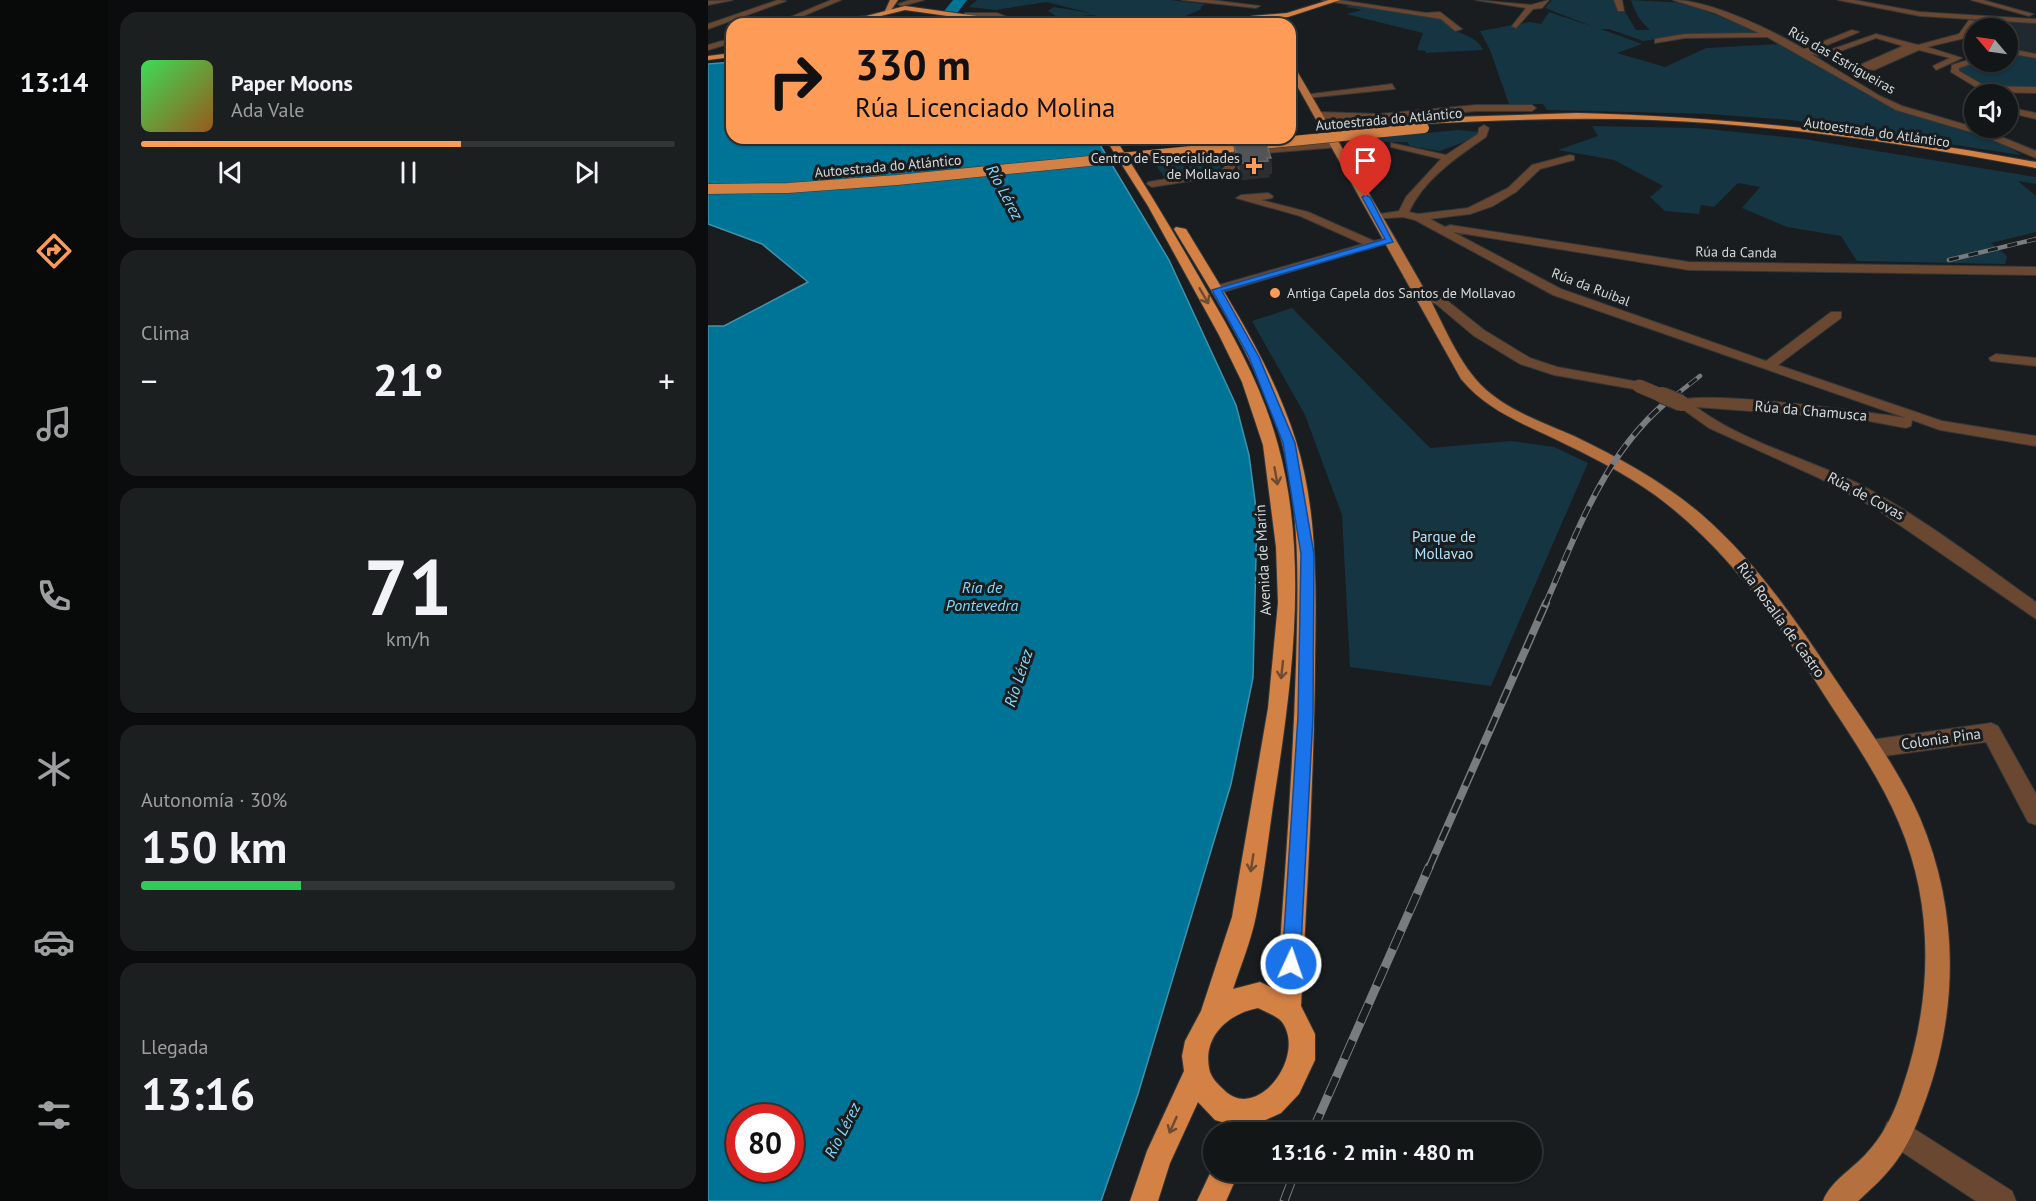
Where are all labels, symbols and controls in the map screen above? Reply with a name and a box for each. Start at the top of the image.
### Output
north arrow [1964,18,2018,72]
map controls [1964,18,2018,138]
street label: Rúa das Estrigueiras [1785,22,1899,98]
text: 330 m [855,37,971,92]
icon: right [756,42,834,120]
text: 13:14 [20,65,88,99]
text: Paper Moons [231,69,353,97]
button: sound [1964,84,2018,138]
text: Rúa Licenciado Molina [855,90,1115,124]
text: Ada Vale [231,97,304,123]
street label: Autoestrada do Atlántico [1315,104,1463,134]
street label: Autoestrada do Atlántico [1803,113,1951,151]
pin [1340,135,1391,197]
icon: arrive [1349,144,1382,177]
place label: Centro de Especialidades de Mollavao [1091,149,1240,183]
street label: Autoestrada do Atlántico [814,151,962,181]
icon: previous [214,156,247,189]
icon: pause [392,156,425,189]
icon: next [570,156,603,189]
marker: Centro de Especialidades de Mollavao [1245,157,1263,175]
water label: Río Lérez [982,161,1028,224]
icon: directions [33,230,75,272]
street label: Rúa da Canda [1695,242,1777,262]
street label: Rúa da Ruibal [1549,264,1633,310]
place label: Antiga Capela dos Santos de Mollavao [1287,284,1515,302]
marker: Antiga Capela dos Santos de Mollavao [1268,286,1282,300]
one-way arrow [1199,287,1210,305]
text: Clima [141,320,190,346]
text: 21° [373,350,443,408]
text: − [141,359,158,402]
text: + [658,359,675,402]
street label: Rúa da Chamusca [1754,396,1868,425]
icon: music [33,403,75,445]
one-way arrow [1271,466,1282,486]
street label: Rúa de Covas [1824,467,1908,524]
street label: Avenida de Marín [1250,504,1275,616]
park label: Parque de Mollavao [1412,527,1476,563]
text: 71 [364,536,452,637]
street label: Rúa Rosalía de Castro [1733,558,1830,681]
icon: phone [33,575,75,617]
water label: Ría de Pontevedra [946,577,1019,615]
text: km/h [386,626,430,652]
water label: Río Lérez [999,646,1037,709]
one-way arrow [1276,660,1287,680]
street label: Colonia Pina [1900,724,1982,753]
icon: climate [33,748,75,790]
text: Autonomía · 30% [141,787,287,813]
text: 150 km [141,817,287,875]
one-way arrow [1247,853,1258,872]
icon: car [33,921,75,963]
position arrow [1259,932,1323,996]
text: Llegada [141,1034,208,1060]
text: 13:16 [141,1064,255,1122]
icon: filters [33,1094,75,1136]
water label: Río Lérez [820,1098,865,1161]
speed limit sign: 80 [726,1104,804,1182]
one-way arrow [1167,1116,1178,1134]
text: 13:16 · 2 min · 480 m [1271,1138,1474,1166]

